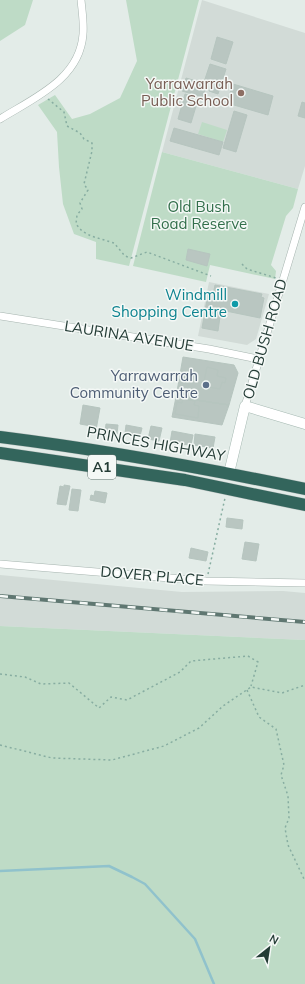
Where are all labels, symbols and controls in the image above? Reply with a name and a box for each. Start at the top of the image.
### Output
place label: Yarrawarrah Public School [141,74,233,110]
marker: Yarrawarrah Public School [236,88,246,98]
park label: Old Bush Road Reserve [151,197,247,233]
street label: OLD BUSH ROAD [238,276,291,401]
place label: Windmill Shopping Centre [112,285,227,321]
marker: Windmill Shopping Centre [230,299,240,309]
street label: LAURINA AVENUE [63,316,195,355]
place label: Yarrawarrah Community Centre [70,366,198,402]
marker: Yarrawarrah Community Centre [201,380,211,390]
street label: PRINCES HIGHWAY [85,422,228,465]
road number: A1 [88,455,116,479]
street label: DOVER PLACE [100,562,205,589]
north arrow [249,928,289,968]
text: N [267,931,281,947]

